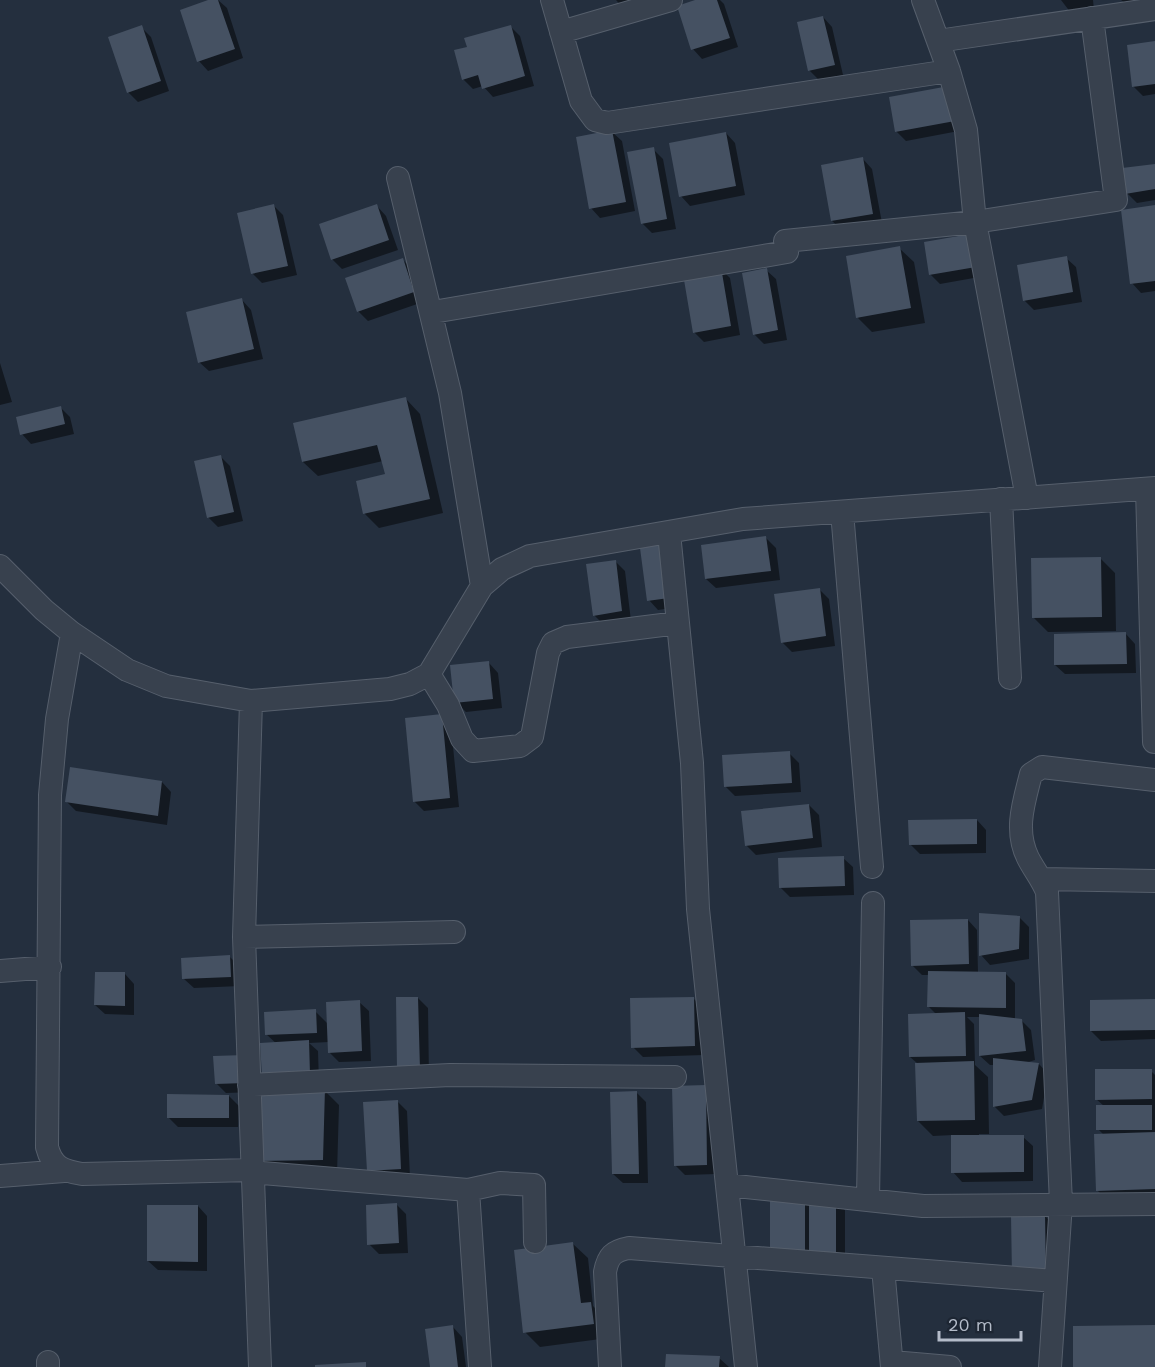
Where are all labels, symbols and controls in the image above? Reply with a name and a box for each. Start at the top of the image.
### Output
scale bar [939,1304,1022,1342]
text: 20 m [948,1314,993,1335]

